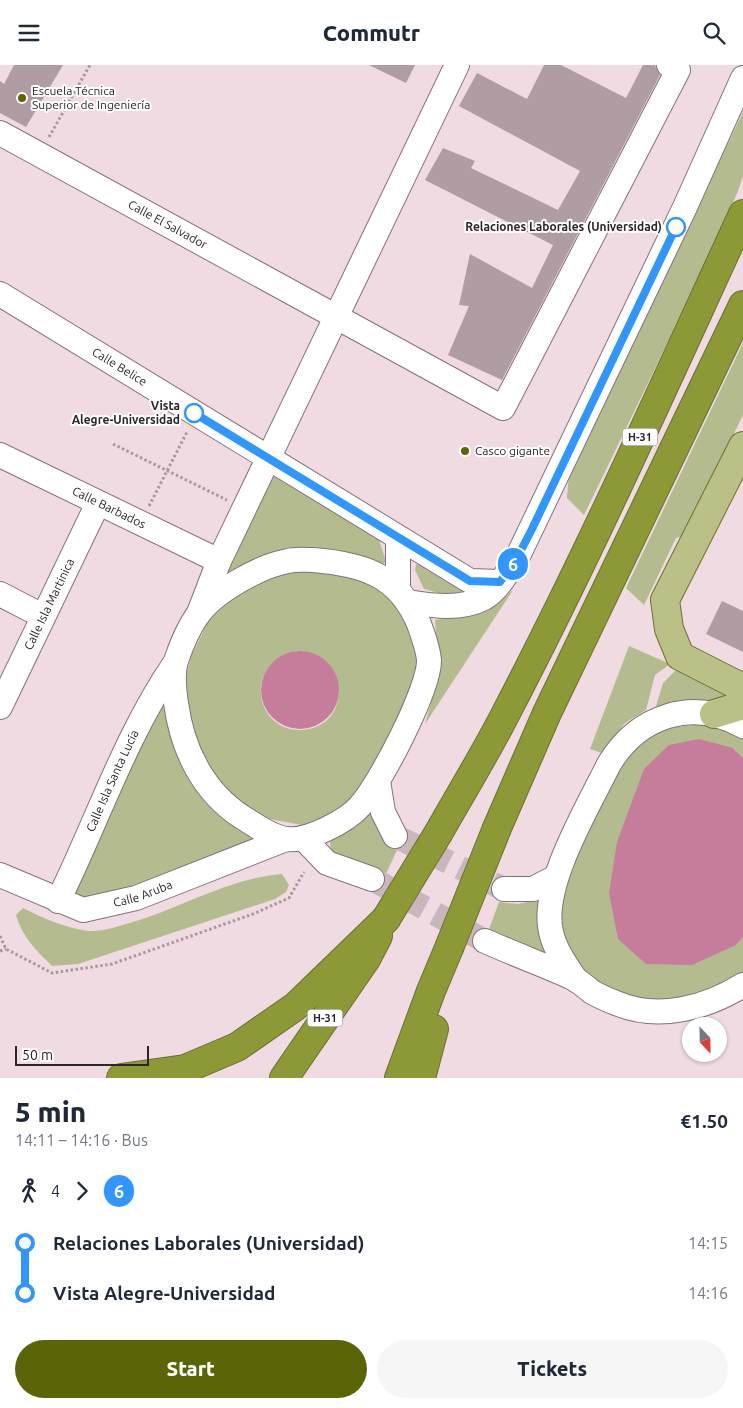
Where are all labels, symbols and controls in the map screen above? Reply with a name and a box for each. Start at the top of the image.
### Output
icon: menu [15,19,43,47]
icon: search [700,19,728,47]
text: Commutr [323,20,420,45]
place label: Escuela Técnica Superior de Ingeniería [32,84,150,111]
marker: Escuela Técnica Superior de Ingeniería [16,92,28,104]
street label: Calle El Salvador [126,197,210,251]
marker: Relaciones Laborales (Universidad) [666,217,686,237]
place label: Relaciones Laborales (Universidad) [465,220,662,234]
street label: Calle Belice [90,345,149,388]
place label: Vista Alegre-Universidad [72,399,180,426]
marker: Vista Alegre-Universidad [184,403,204,423]
road number: H-31 [622,429,658,446]
place label: Casco gigante [475,444,550,457]
marker: Casco gigante [459,445,471,457]
street label: Calle Barbados [70,484,148,531]
line badge: 6 [497,548,529,580]
text: 6 [508,554,518,574]
street label: Calle Isla Martinica [21,556,76,652]
street label: Calle Isla Santa Lucía [84,728,141,833]
street label: Calle Aruba [112,877,174,909]
road number: H-31 [308,1009,342,1026]
north arrow [682,1017,728,1063]
map controls [682,1017,727,1062]
scale bar [15,1043,149,1066]
text: 50 m [22,1047,53,1063]
text: 5 min [15,1096,86,1127]
text: €1.50 [680,1110,728,1132]
text: 14:11 – 14:16 · Bus [15,1131,148,1149]
icon: walk [15,1177,43,1205]
icon: forward [68,1177,96,1205]
text: 6 [114,1181,124,1201]
text: 4 [51,1182,60,1200]
text: Relaciones Laborales (Universidad) [53,1232,365,1254]
text: 14:15 [688,1234,728,1252]
text: Vista Alegre-Universidad [53,1282,275,1304]
text: 14:16 [688,1284,728,1302]
button: Start [15,1340,367,1398]
button: Tickets [377,1340,728,1398]

